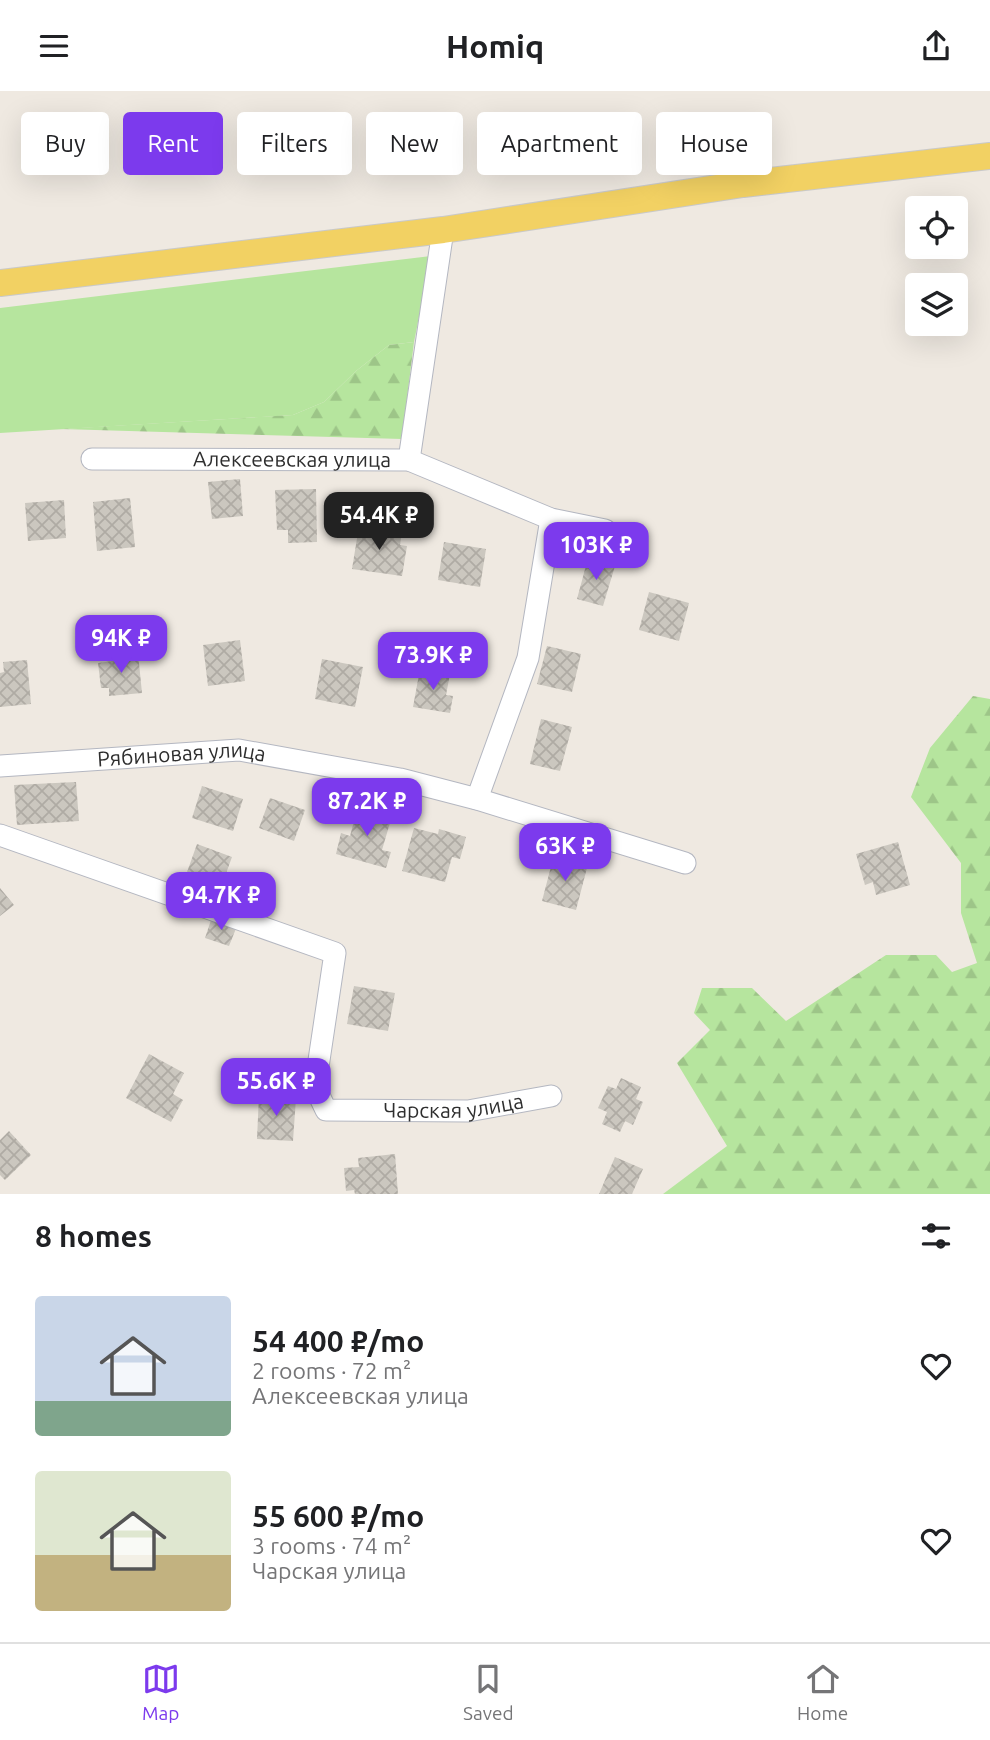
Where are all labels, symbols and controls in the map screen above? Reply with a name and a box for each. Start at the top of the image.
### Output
icon: menu [35,27,73,65]
icon: share [917,27,955,65]
text: Homiq [446,28,544,64]
chip: Buy [21,112,109,175]
chip: Rent [123,112,223,175]
chip: Filters [237,112,352,175]
chip: New [366,112,463,175]
chip: Apartment [477,112,642,175]
chip: House [656,112,772,175]
map controls [905,196,968,336]
button: locate [905,196,968,259]
button: layers [905,273,968,336]
street label: Алексеевская улица [193,446,391,471]
pin: 54.4K ₽ [314,493,444,552]
text: 54.4K ₽ [340,502,418,527]
pin: 103K ₽ [539,523,653,582]
text: 103K ₽ [560,532,632,557]
pin: 94K ₽ [72,615,170,675]
text: 94K ₽ [91,625,151,650]
pin: 73.9K ₽ [368,633,498,692]
text: 73.9K ₽ [394,642,472,667]
street label: Рябиновая улица [96,737,268,770]
pin: 87.2K ₽ [302,779,432,838]
text: 87.2K ₽ [328,788,406,813]
pin: 63K ₽ [516,823,614,883]
text: 63K ₽ [535,833,595,858]
pin: 94.7K ₽ [156,873,286,932]
text: 94.7K ₽ [182,882,260,907]
pin: 55.6K ₽ [211,1059,341,1118]
text: 55.6K ₽ [237,1068,315,1093]
street label: Чарская улица [383,1088,525,1122]
icon: filters [917,1217,955,1255]
text: 8 homes [35,1219,152,1253]
icon: home [91,1324,175,1408]
text: 54 400 ₽/mo [252,1324,424,1358]
icon: heart [917,1347,955,1385]
text: 2 rooms · 72 m² [252,1358,411,1383]
text: Алексеевская улица [252,1383,469,1408]
icon: home [91,1499,175,1583]
text: 55 600 ₽/mo [252,1499,424,1533]
icon: heart [917,1522,955,1560]
text: 3 rooms · 74 m² [252,1533,411,1558]
text: Чарская улица [252,1558,406,1583]
tab: Map [142,1660,180,1724]
tab: Saved [463,1660,514,1724]
tab: Home [797,1660,848,1724]

